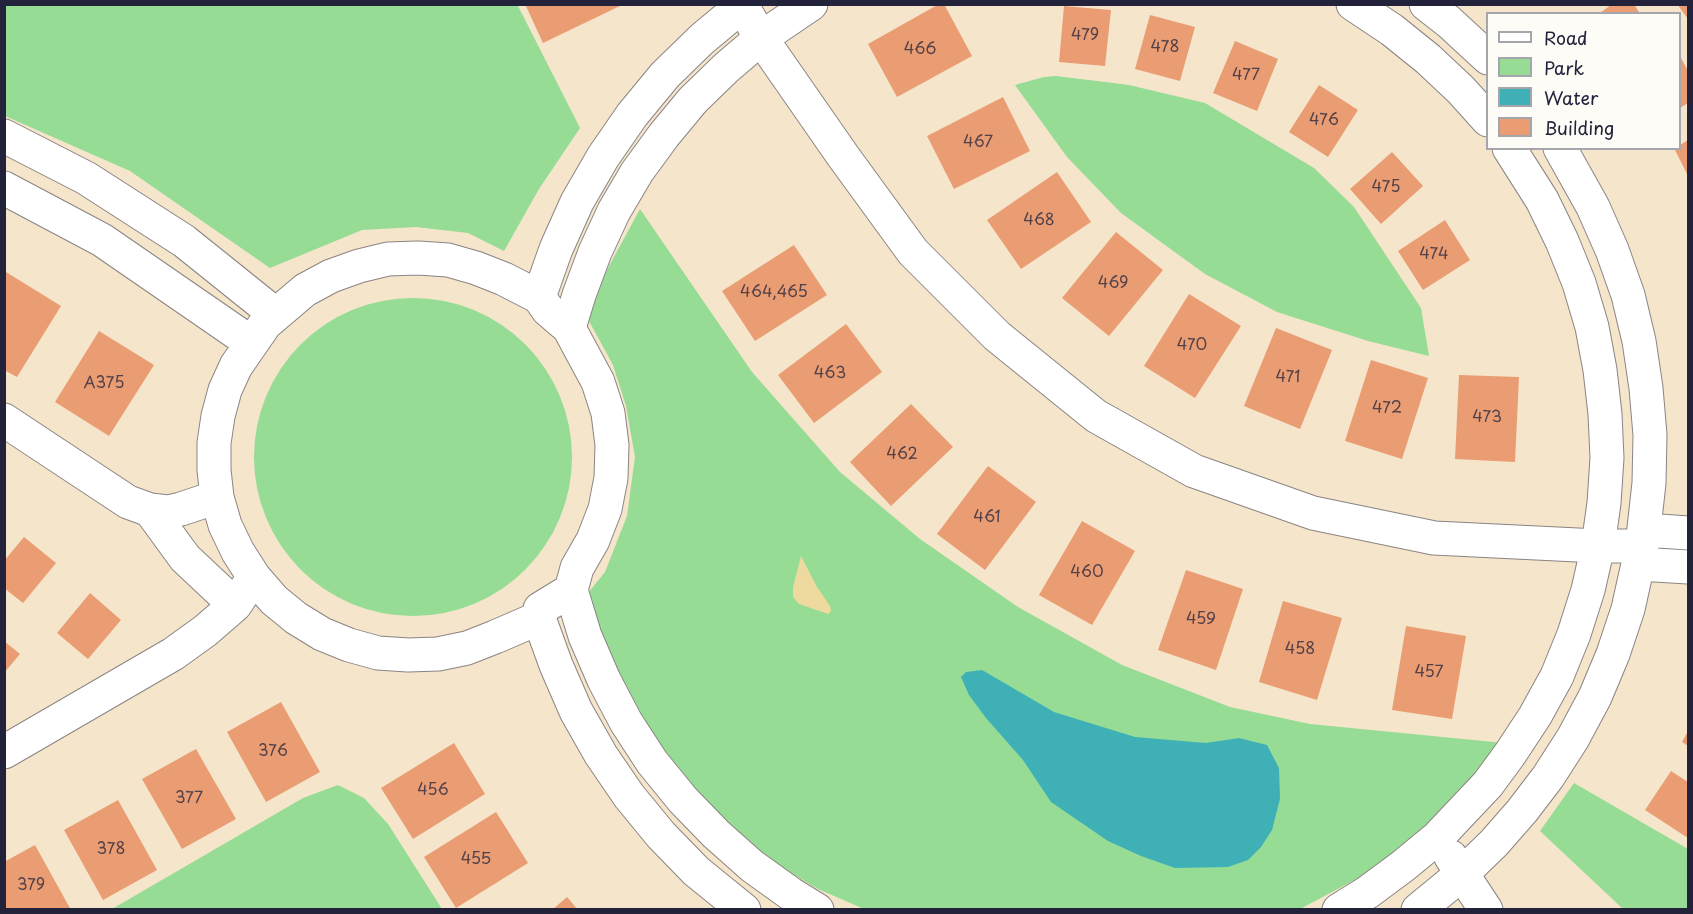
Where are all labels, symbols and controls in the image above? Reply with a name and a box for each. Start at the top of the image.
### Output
legend [1486,12,1681,150]
text: Road [1544,24,1588,51]
house number: 479 [1071,26,1099,46]
house number: 478 [1151,38,1179,58]
house number: 466 [904,40,936,60]
text: Park [1544,54,1584,81]
house number: 477 [1232,66,1260,86]
text: Water [1544,84,1598,111]
house number: 476 [1309,111,1339,131]
text: Building [1544,114,1614,141]
house number: 467 [963,133,993,153]
house number: 475 [1371,178,1401,198]
house number: 468 [1023,211,1055,231]
house number: 474 [1419,245,1449,265]
house number: 469 [1098,274,1128,294]
house number: 464,465 [740,283,808,303]
house number: 470 [1177,336,1207,356]
house number: 463 [814,364,846,384]
house number: 471 [1276,368,1300,388]
house number: A375 [83,374,125,394]
house number: 472 [1372,399,1402,419]
house number: 473 [1472,408,1502,428]
house number: 462 [886,445,918,465]
house number: 461 [973,508,1001,528]
house number: 460 [1070,563,1104,583]
house number: 459 [1186,610,1216,630]
house number: 458 [1285,640,1315,660]
house number: 457 [1414,663,1444,683]
house number: 376 [258,742,288,762]
house number: 456 [417,781,449,801]
house number: 377 [175,789,203,809]
house number: 378 [97,840,125,860]
house number: 455 [461,850,491,870]
house number: 379 [17,876,45,896]

